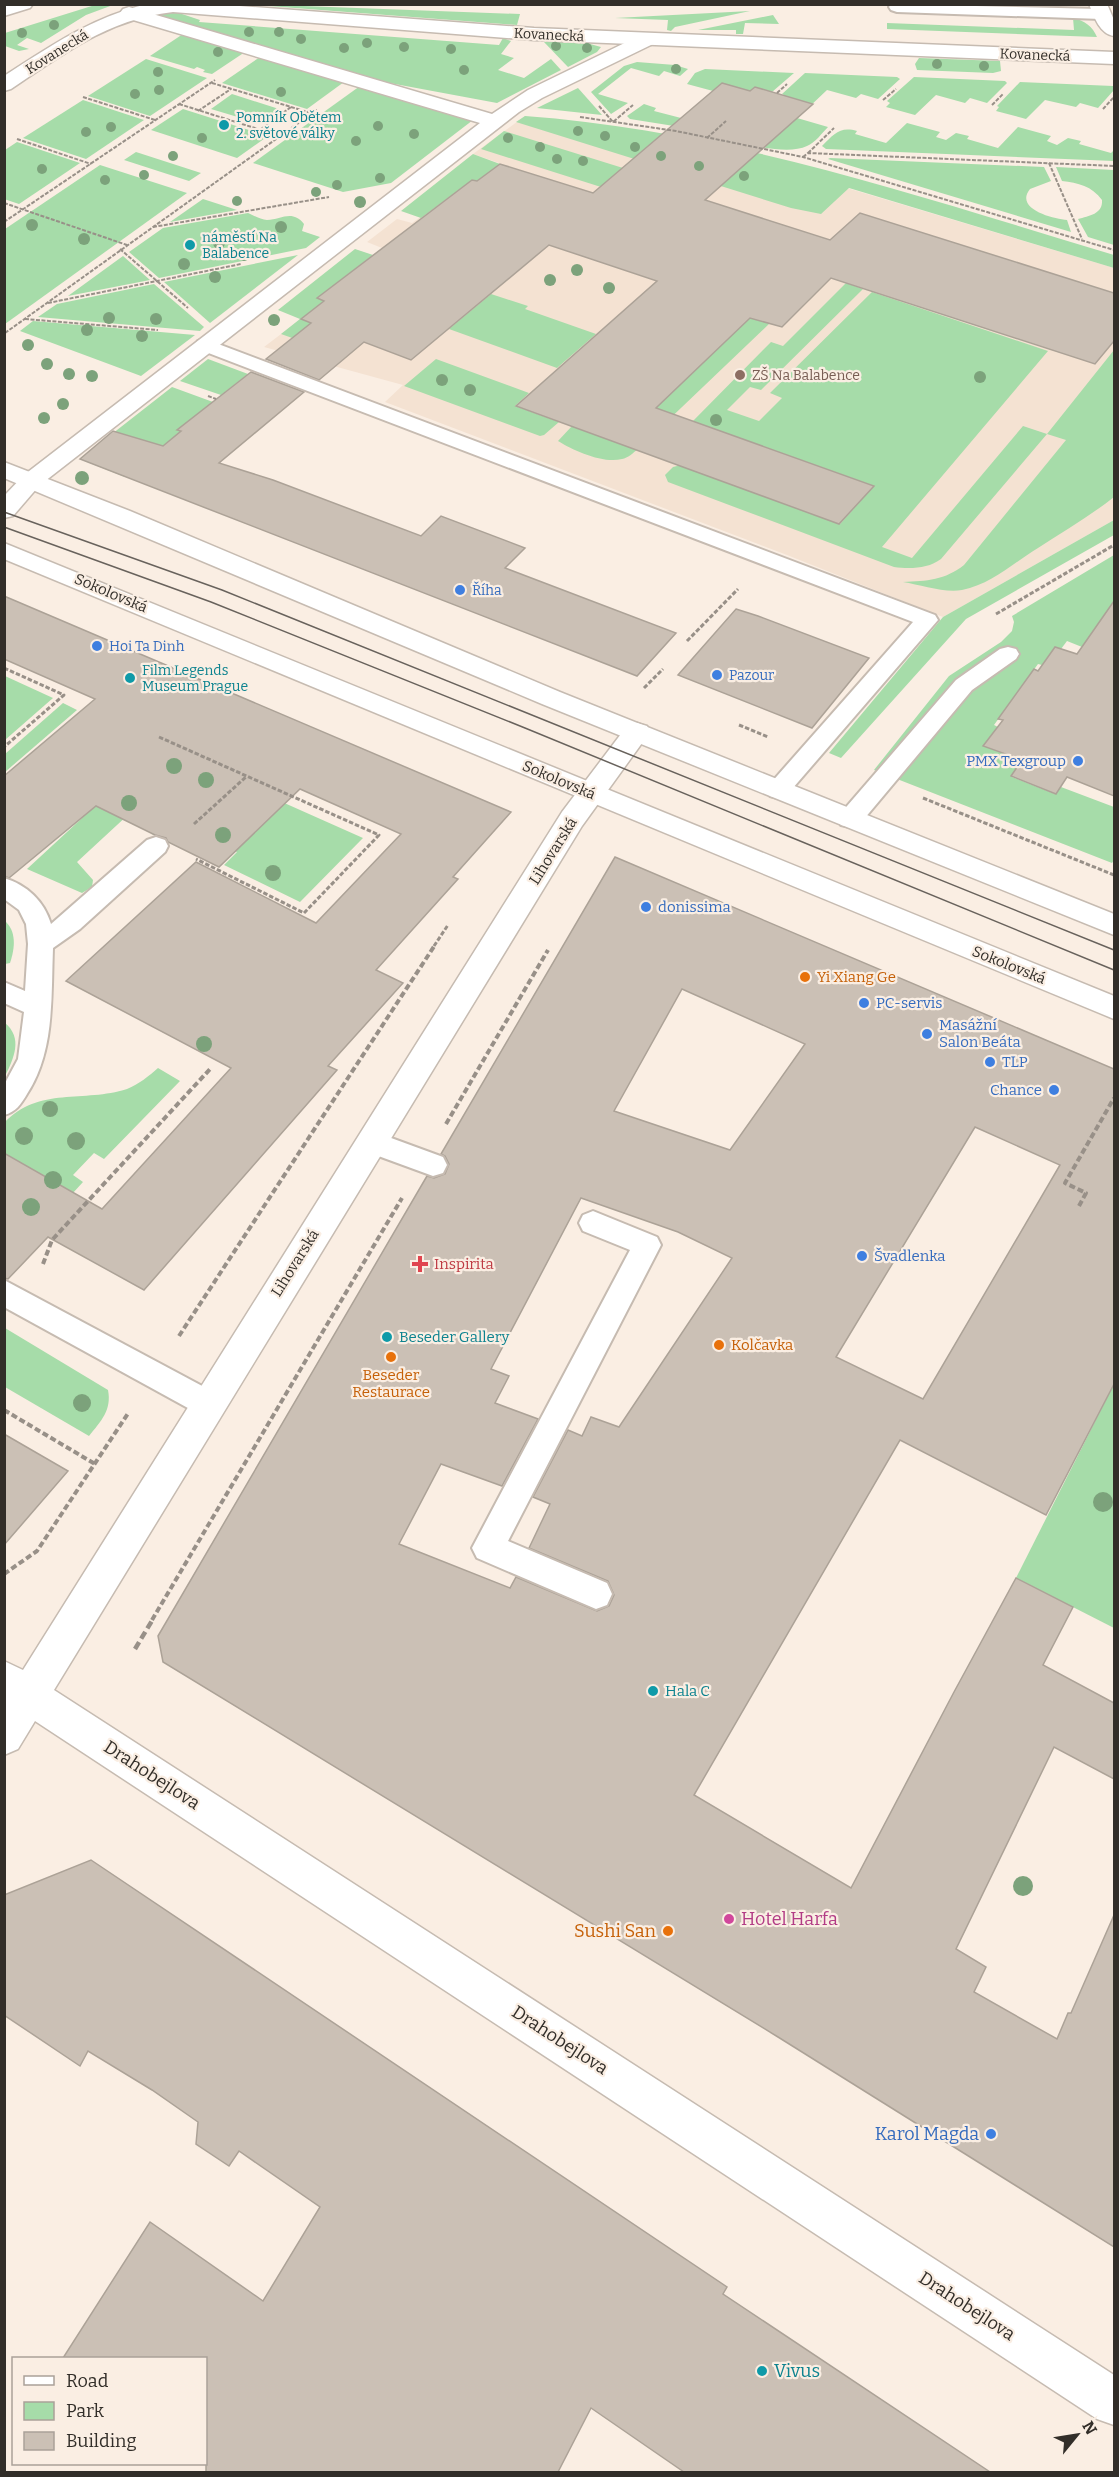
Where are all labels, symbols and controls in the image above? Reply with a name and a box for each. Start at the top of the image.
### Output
street label: Kovanecká [513,25,585,45]
street label: Kovanecká [23,26,92,78]
street label: Kovanecká [999,45,1071,65]
place label: Pomník Obětem 2. světové války [236,109,342,142]
marker: Pomník Obětem 2. světové války [217,118,231,132]
place label: náměstí Na Balabence [202,229,277,262]
marker: náměstí Na Balabence [183,238,197,252]
place label: ZŠ Na Balabence [752,366,860,384]
marker: ZŠ Na Balabence [733,368,747,382]
street label: Sokolovská [72,570,150,616]
place label: Říha [472,581,502,599]
marker: Říha [453,583,467,597]
place label: Hoi Ta Dinh [109,638,185,655]
marker: Hoi Ta Dinh [90,639,104,653]
place label: Film Legends Museum Prague [142,662,248,695]
place label: Pazour [729,667,774,684]
marker: Pazour [710,668,724,682]
marker: Film Legends Museum Prague [123,671,137,685]
place label: PMX Texgroup [966,752,1066,770]
marker: PMX Texgroup [1071,754,1085,768]
street label: Sokolovská [520,757,598,803]
street label: Lihovarská [525,814,581,888]
place label: donissima [658,898,731,916]
marker: donissima [639,900,653,914]
street label: Sokolovská [970,942,1048,988]
place label: Yi Xiang Ge [817,968,896,986]
marker: Yi Xiang Ge [798,970,812,984]
place label: PC-servis [876,994,942,1012]
marker: PC-servis [857,996,871,1010]
place label: Masážní Salon Beáta [939,1016,1021,1051]
marker: Masážní Salon Beáta [920,1027,934,1041]
place label: TLP [1002,1053,1028,1071]
marker: TLP [983,1055,997,1069]
place label: Chance [990,1081,1042,1099]
marker: Chance [1047,1083,1061,1097]
street label: Lihovarská [267,1226,323,1300]
place label: Švadlenka [874,1247,945,1265]
marker: Švadlenka [855,1249,869,1263]
marker: Inspirita [411,1255,429,1273]
place label: Inspirita [434,1255,494,1273]
place label: Beseder Gallery [399,1328,510,1346]
marker: Beseder Gallery [380,1330,394,1344]
place label: Kolčavka [731,1336,793,1354]
marker: Kolčavka [712,1338,726,1352]
marker: Beseder Restaurace [384,1350,398,1364]
place label: Beseder Restaurace [352,1366,430,1401]
place label: Hala C [665,1682,710,1700]
marker: Hala C [646,1684,660,1698]
street label: Drahobejlova [100,1736,204,1814]
place label: Hotel Harfa [741,1908,838,1930]
marker: Hotel Harfa [722,1912,736,1926]
place label: Sushi San [574,1920,657,1942]
marker: Sushi San [661,1924,675,1938]
street label: Drahobejlova [508,2001,612,2079]
place label: Karol Magda [875,2123,979,2145]
marker: Karol Magda [984,2127,998,2141]
street label: Drahobejlova [915,2267,1019,2345]
legend [12,2357,207,2465]
place label: Vivus [774,2360,820,2382]
marker: Vivus [755,2364,769,2378]
text: Road [66,2370,109,2392]
text: Park [66,2400,105,2422]
north arrow [1047,2405,1107,2465]
text: N [1078,2418,1101,2438]
text: Building [66,2430,137,2452]

